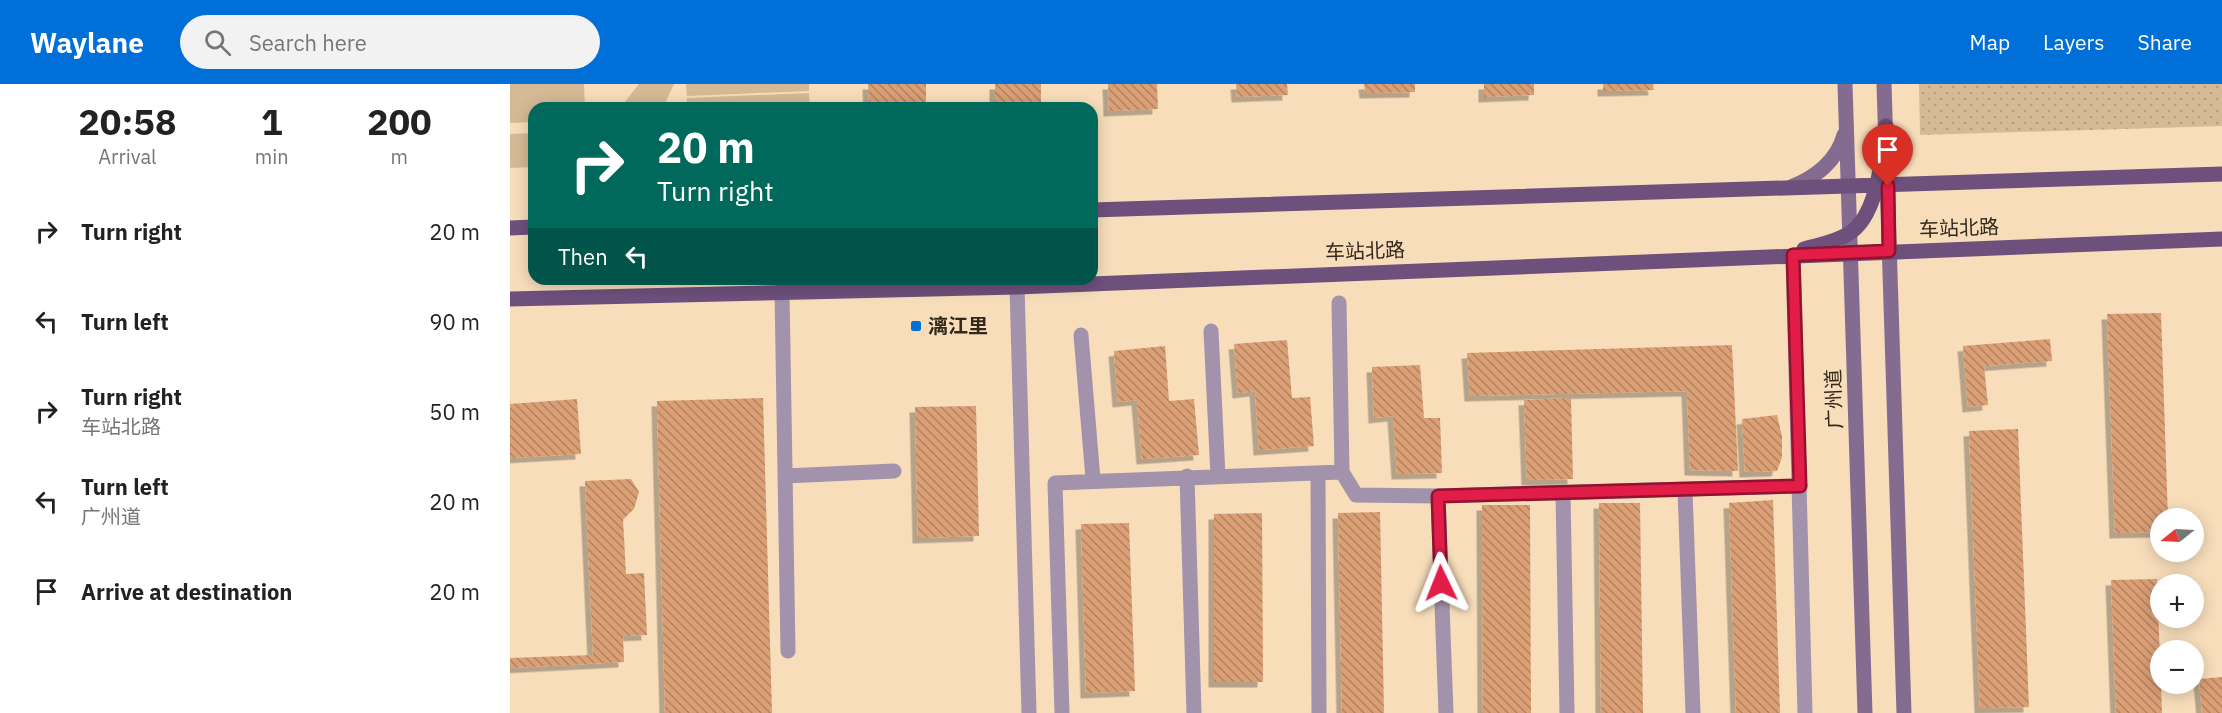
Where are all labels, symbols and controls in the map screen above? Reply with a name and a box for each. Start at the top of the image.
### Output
search box [180,15,600,69]
text: Waylane [30,24,144,61]
icon: search [201,26,234,59]
text: Search here [249,28,367,57]
text: Map [1970,28,2010,56]
text: Layers [2043,28,2105,56]
text: Share [2138,28,2192,56]
text: 20:58 [78,98,177,145]
text: 1 [261,98,283,145]
text: 200 [367,98,432,145]
text: 20 m [657,120,755,175]
pin [1862,124,1913,186]
icon: right [558,126,636,204]
icon: arrive [1871,133,1904,166]
text: Arrival [98,143,157,170]
text: min [255,143,289,170]
text: m [391,143,408,170]
text: Turn right [657,173,774,208]
street label: 车站北路 [1919,213,1999,242]
icon: right [30,215,63,248]
text: Turn right [81,217,182,246]
text: 20 m [429,217,480,246]
street label: 车站北路 [1325,236,1405,265]
icon: left [620,240,653,273]
text: Then [558,242,608,271]
icon: left [30,305,63,338]
text: Turn left [81,307,169,336]
text: 90 m [429,307,480,336]
place label: 漓江里 [928,312,988,339]
marker: 漓江里 [909,319,923,333]
street label: 广州道 [1819,369,1848,429]
text: Turn right [81,382,182,411]
icon: right [30,395,63,428]
text: 50 m [429,397,480,426]
text: 车站北路 [81,413,161,440]
text: Turn left [81,472,169,501]
icon: left [30,485,63,518]
text: 20 m [429,487,480,516]
text: 广州道 [81,503,141,530]
north arrow [2150,508,2204,562]
map controls [2150,508,2204,694]
position arrow [1409,551,1473,615]
button: + [2150,574,2204,628]
icon: arrive [30,575,63,608]
text: Arrive at destination [81,577,292,606]
text: 20 m [429,577,480,606]
button: − [2150,640,2204,694]

